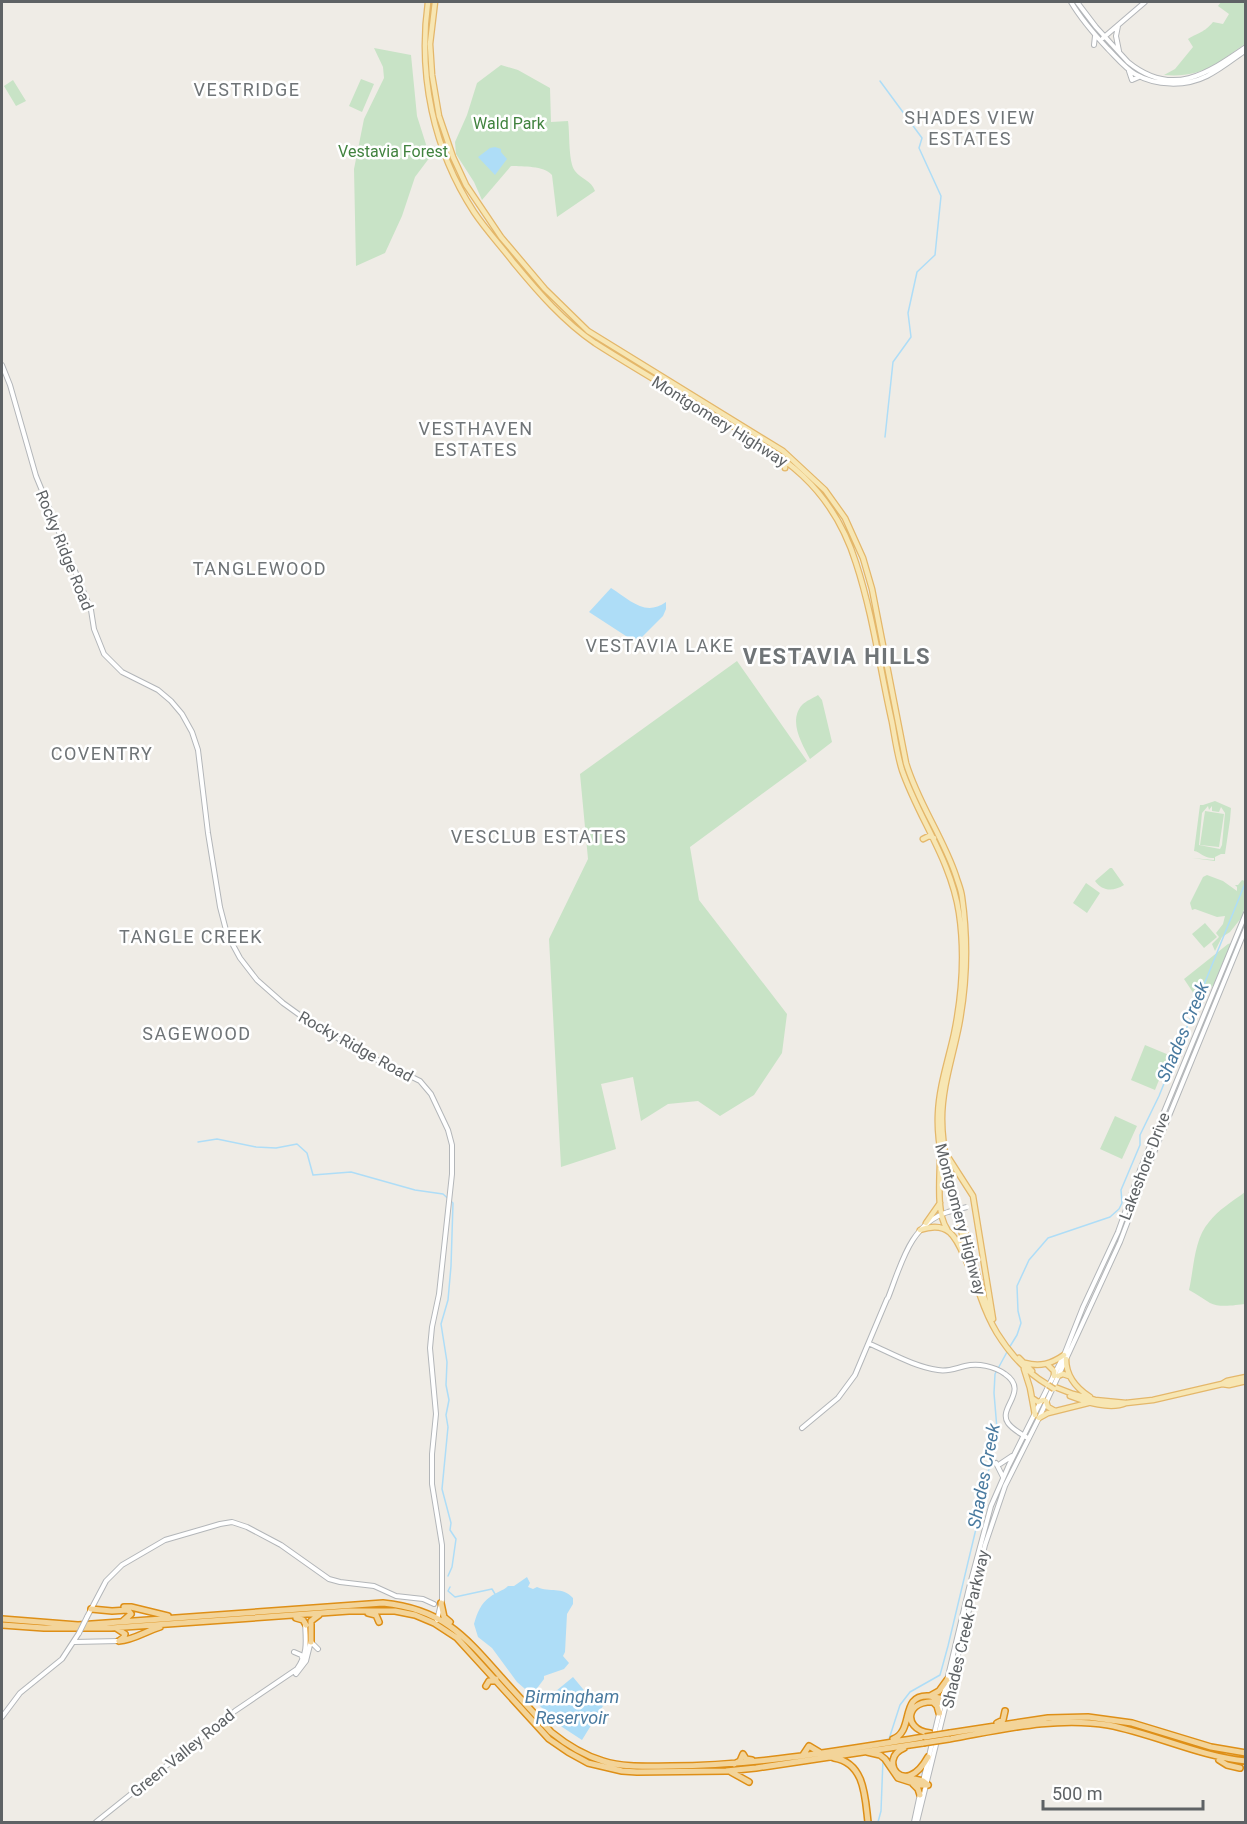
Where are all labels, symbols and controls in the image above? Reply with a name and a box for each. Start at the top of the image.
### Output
district label: VESTRIDGE [194,79,300,100]
district label: SHADES VIEW ESTATES [904,107,1036,149]
park label: Wald Park [473,114,546,133]
park label: Vestavia Forest [338,142,448,161]
street label: Montgomery Highway [648,372,791,471]
district label: VESTHAVEN ESTATES [418,418,534,460]
street label: Rocky Ridge Road [32,487,97,613]
district label: TANGLEWOOD [193,558,327,579]
district label: VESTAVIA LAKE [586,635,734,656]
district label: VESTAVIA HILLS [743,644,931,669]
district label: COVENTRY [51,743,153,764]
district label: VESCLUB ESTATES [451,826,627,847]
district label: TANGLE CREEK [119,926,263,947]
water label: Shades Creek [1152,978,1213,1085]
street label: Rocky Ridge Road [295,1007,416,1086]
district label: SAGEWOOD [142,1023,252,1044]
street label: Lakeshore Drive [1115,1110,1174,1223]
street label: Montgomery Highway [931,1141,990,1297]
water label: Shades Creek [963,1421,1004,1530]
street label: Shades Creek Parkway [938,1548,993,1710]
water label: Birmingham Reservoir [525,1686,619,1728]
street label: Green Valley Road [126,1705,238,1801]
scale bar [1043,1773,1204,1811]
text: 500 m [1052,1783,1103,1804]

